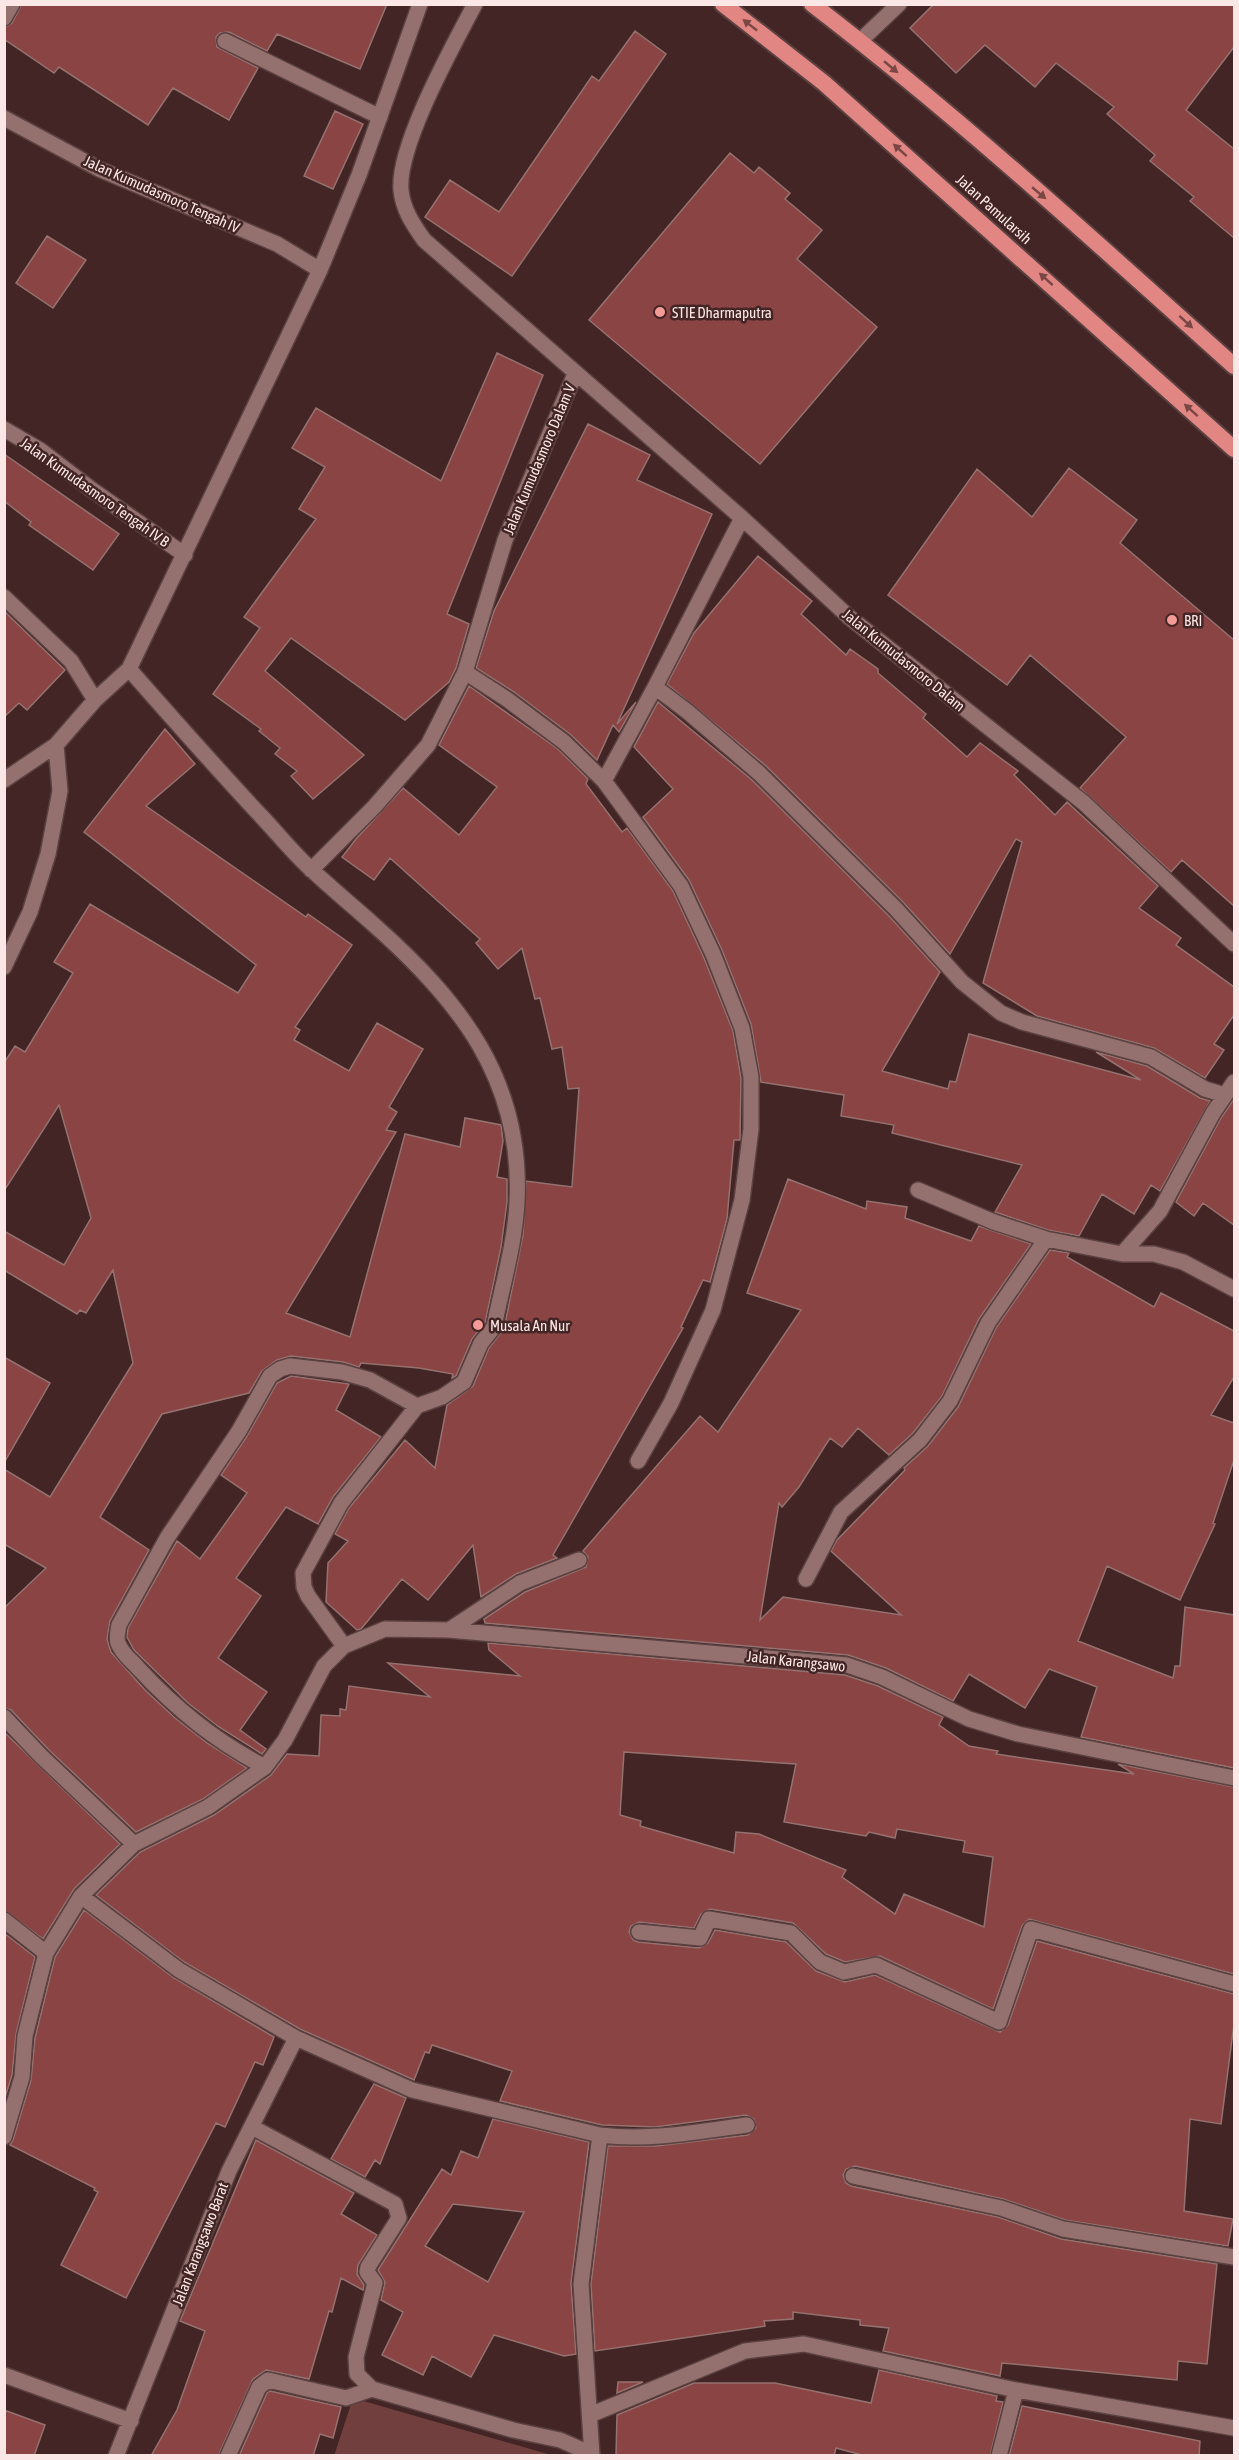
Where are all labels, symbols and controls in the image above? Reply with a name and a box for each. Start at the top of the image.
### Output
one-way arrow [743,20,758,32]
one-way arrow [883,60,898,73]
one-way arrow [893,144,908,157]
street label: Jalan Kumudasmoro Tengah IV [81,152,243,236]
street label: Jalan Pamularsih [953,171,1035,247]
one-way arrow [1031,187,1047,200]
one-way arrow [1039,273,1054,286]
place label: STIE Dharmaputra [672,304,772,321]
marker: STIE Dharmaputra [653,305,667,319]
one-way arrow [1178,315,1193,329]
street label: Jalan Kumudasmoro Dalam V [500,381,579,537]
one-way arrow [1184,404,1199,417]
street label: Jalan Kumudasmoro Tengah IV B [17,434,173,550]
street label: Jalan Kumudasmoro Dalam [839,605,969,715]
place label: BRI [1184,612,1202,629]
marker: BRI [1165,613,1179,627]
place label: Musala An Nur [490,1317,570,1334]
marker: Musala An Nur [471,1318,485,1332]
street label: Jalan Karangsawo [746,1647,846,1675]
street label: Jalan Karangsawo Barat [169,2180,231,2308]

